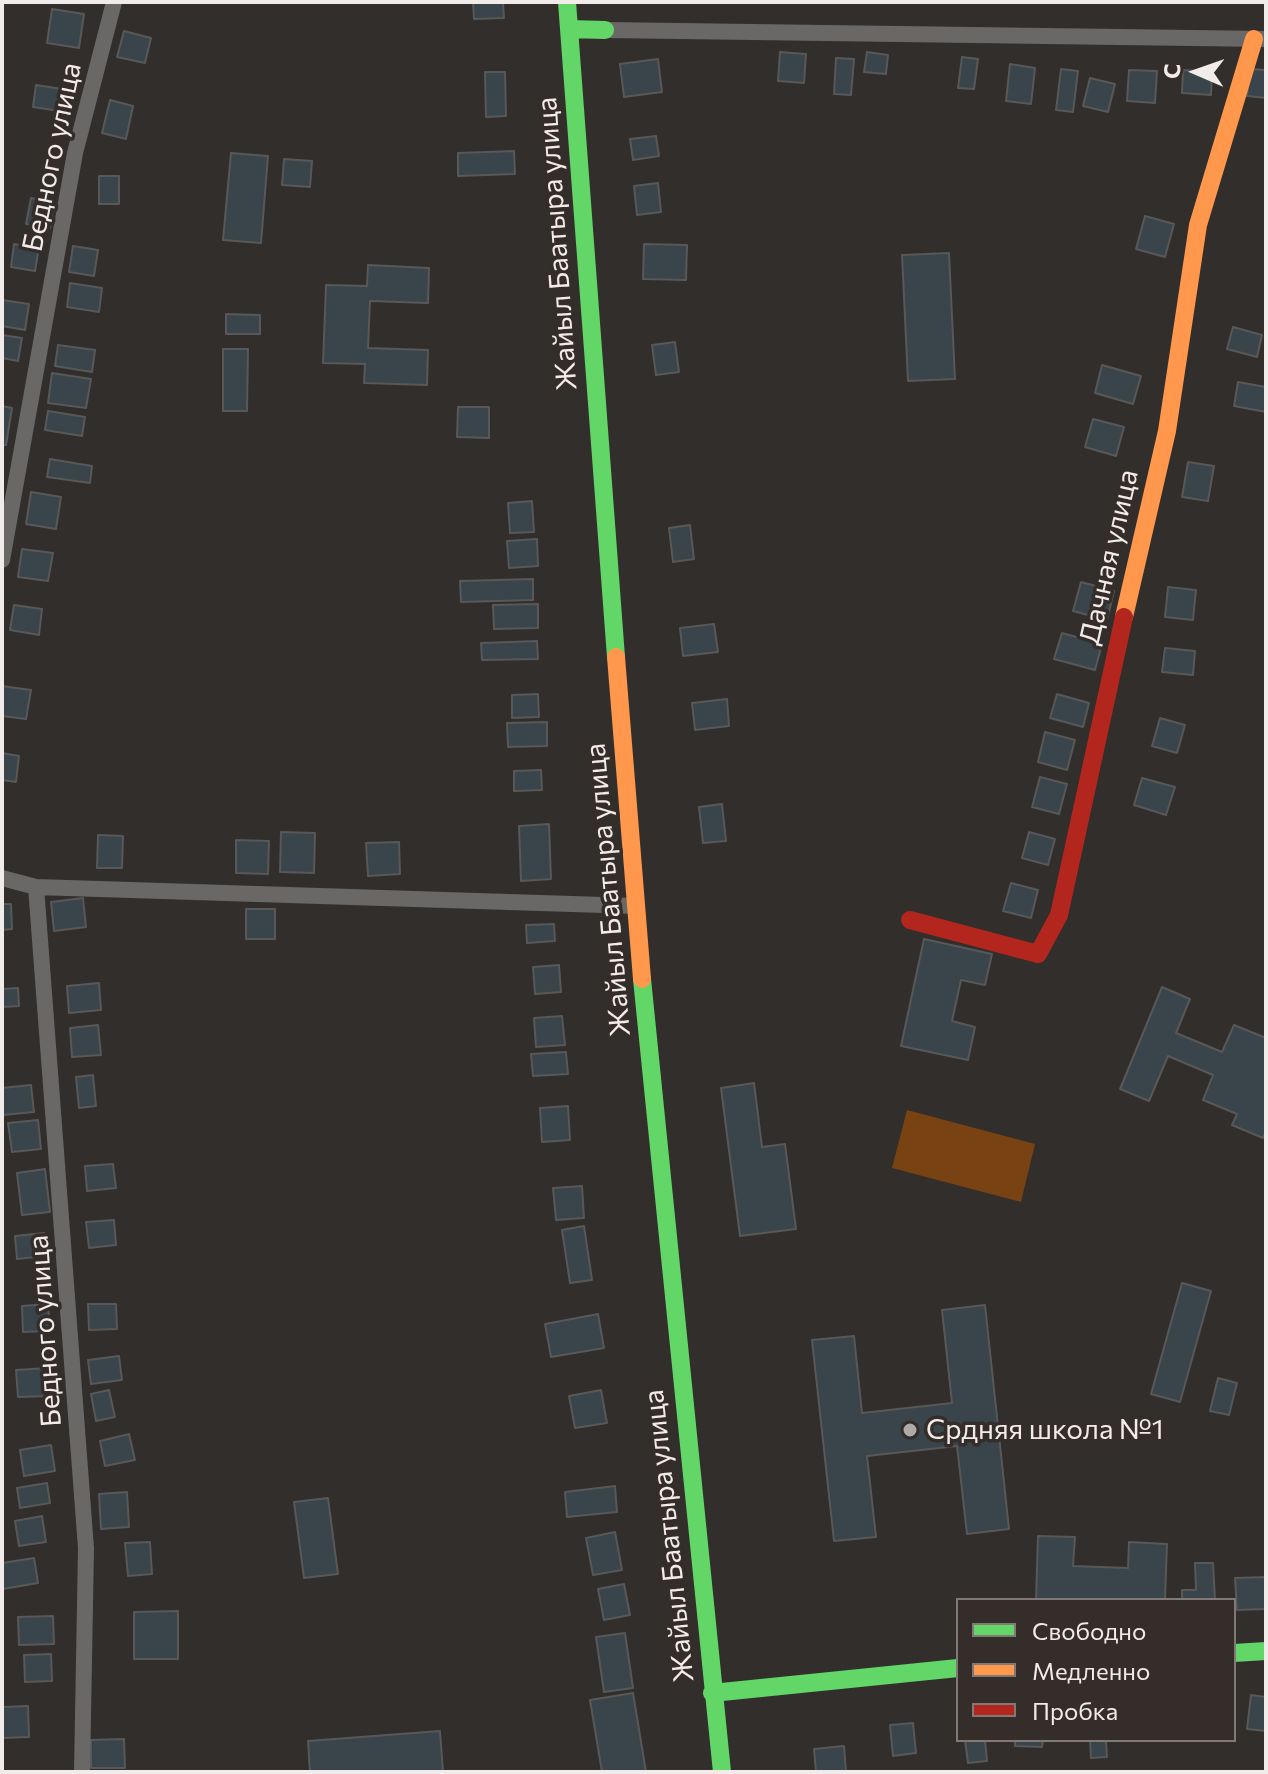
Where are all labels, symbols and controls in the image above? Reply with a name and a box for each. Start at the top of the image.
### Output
north arrow [1156,32,1236,112]
street label: Бедного улица [16,60,88,254]
text: С [1158,63,1185,79]
street label: Жайыл Баатыра улица [530,96,584,392]
street label: Дачная улица [1073,466,1145,648]
street label: Жайыл Баатыра улица [578,742,638,1038]
street label: Бедного улица [22,1234,68,1428]
street label: Жайыл Баатыра улица [637,1388,701,1684]
place label: Срдняя школа №1 [926,1413,1164,1447]
marker: Срдняя школа №1 [901,1421,919,1439]
legend [956,1598,1236,1742]
text: Свободно [1032,1616,1146,1645]
text: Медленно [1032,1656,1150,1685]
text: Пробка [1032,1696,1118,1725]

